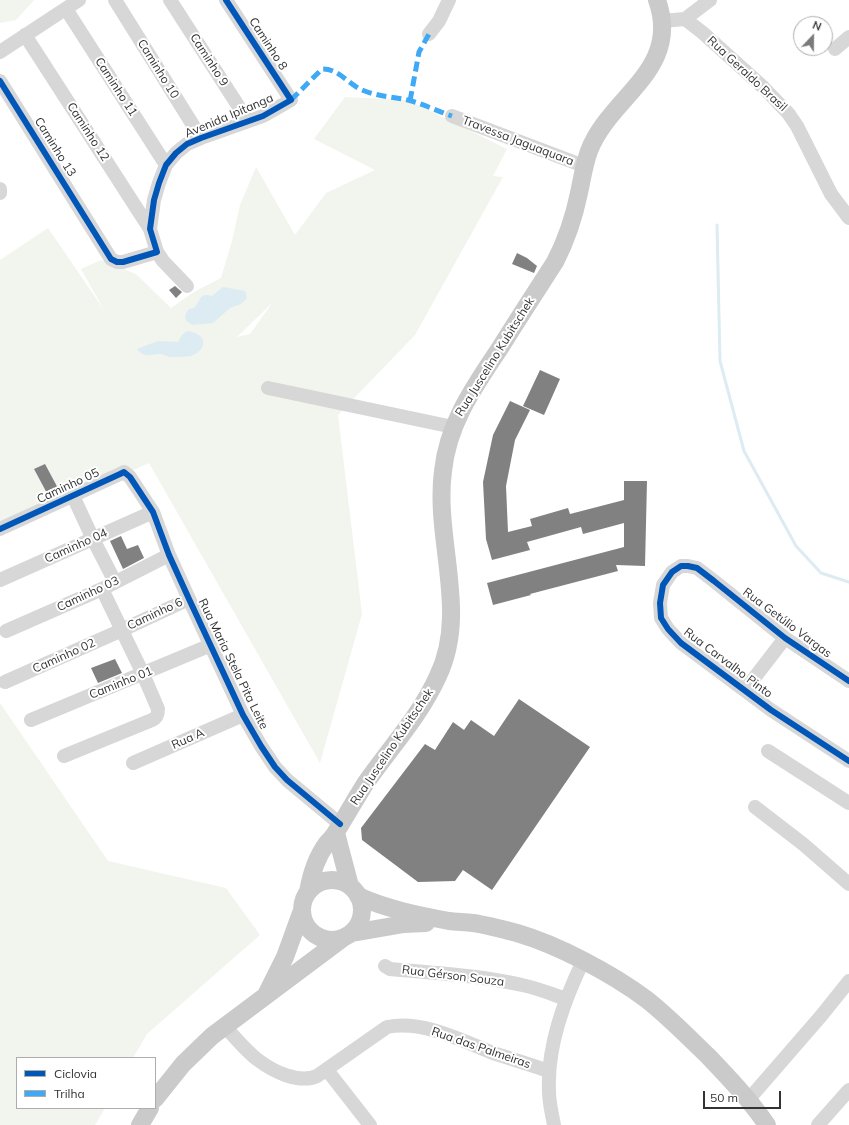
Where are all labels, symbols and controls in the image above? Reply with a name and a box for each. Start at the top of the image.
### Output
street label: Caminho 8 [246,15,290,73]
north arrow [793,16,833,56]
text: N [811,18,824,34]
street label: Caminho 9 [187,31,231,89]
street label: Rua Geraldo Brasil [704,33,790,115]
street label: Caminho 10 [134,37,182,101]
street label: Caminho 11 [92,55,140,119]
street label: Avenida Ipitanga [183,91,275,141]
street label: Caminho 12 [64,100,112,164]
street label: Travessa Jaguaquara [460,113,576,169]
street label: Caminho 13 [31,115,79,179]
street label: Rua Juscelino Kubitschek [452,295,538,419]
street label: Caminho 05 [35,465,101,507]
street label: Caminho 04 [42,526,110,566]
street label: Caminho 03 [55,573,121,615]
street label: Rua Getúlio Vargas [740,585,834,661]
street label: Caminho 6 [125,595,185,633]
street label: Rua Maria Stela Pita Leite [195,596,271,732]
street label: Rua Carvalho Pinto [681,625,775,701]
street label: Caminho 02 [30,636,98,676]
street label: Caminho 01 [87,664,155,702]
street label: Rua Juscelino Kubitschek [348,686,436,808]
street label: Rua A [169,725,207,753]
street label: Rua Gérson Souza [401,963,505,989]
street label: Rua das Palmeiras [429,1024,533,1072]
legend [16,1057,156,1109]
text: Ciclovia [54,1066,97,1081]
scale bar [705,1083,783,1109]
text: Trilha [54,1086,85,1101]
text: 50 m [710,1090,738,1105]

